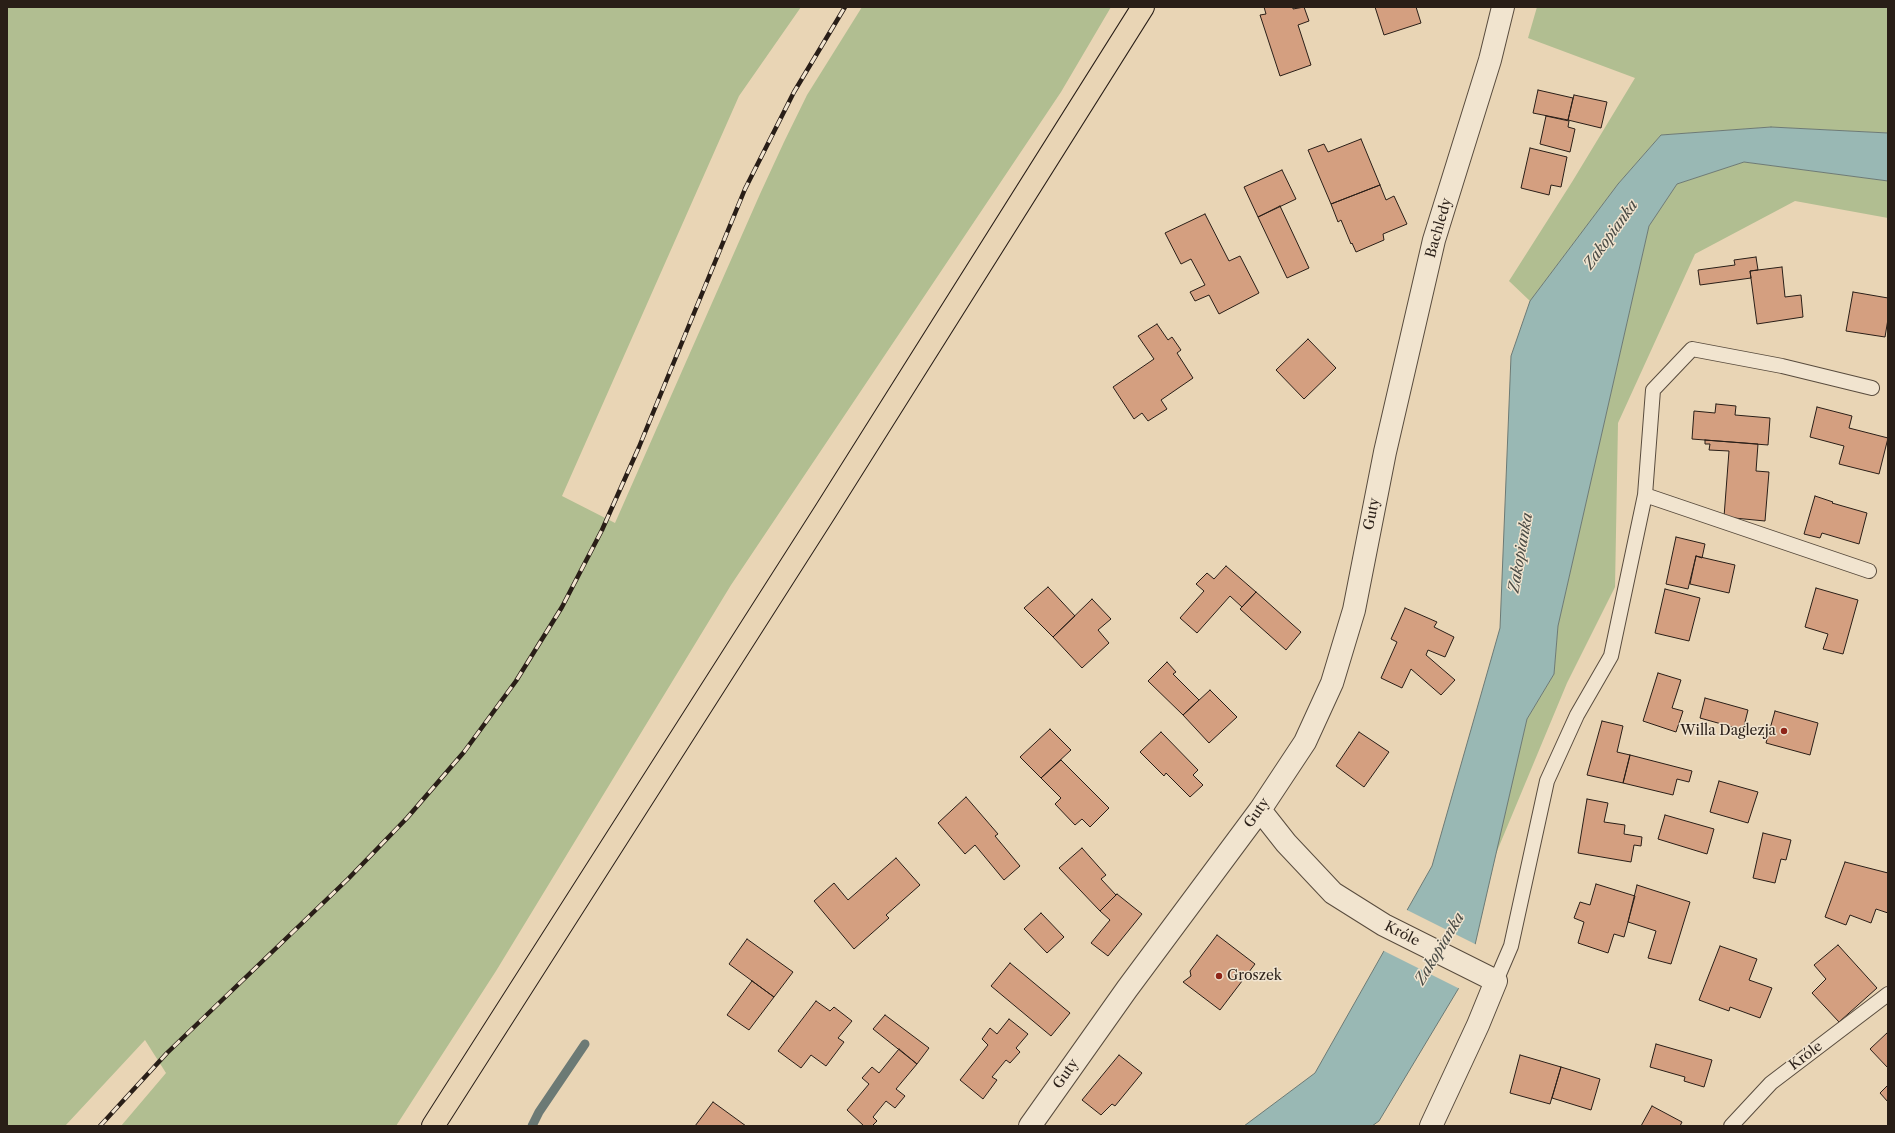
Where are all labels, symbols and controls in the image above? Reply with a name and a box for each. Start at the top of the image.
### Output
street label: Bachledy [1422,196,1456,260]
water label: Zakopianka [1580,197,1642,273]
street label: Guty [1361,496,1383,532]
water label: Zakopianka [1505,511,1537,595]
place label: Willa Daglezja [1680,723,1776,739]
marker: Willa Daglezja [1779,726,1789,736]
street label: Guty [1241,795,1273,831]
water label: Zakopianka [1411,910,1469,988]
street label: Króle [1382,918,1422,950]
place label: Groszek [1227,968,1282,984]
marker: Groszek [1214,971,1224,981]
street label: Króle [1786,1038,1826,1074]
street label: Guty [1050,1056,1082,1092]

